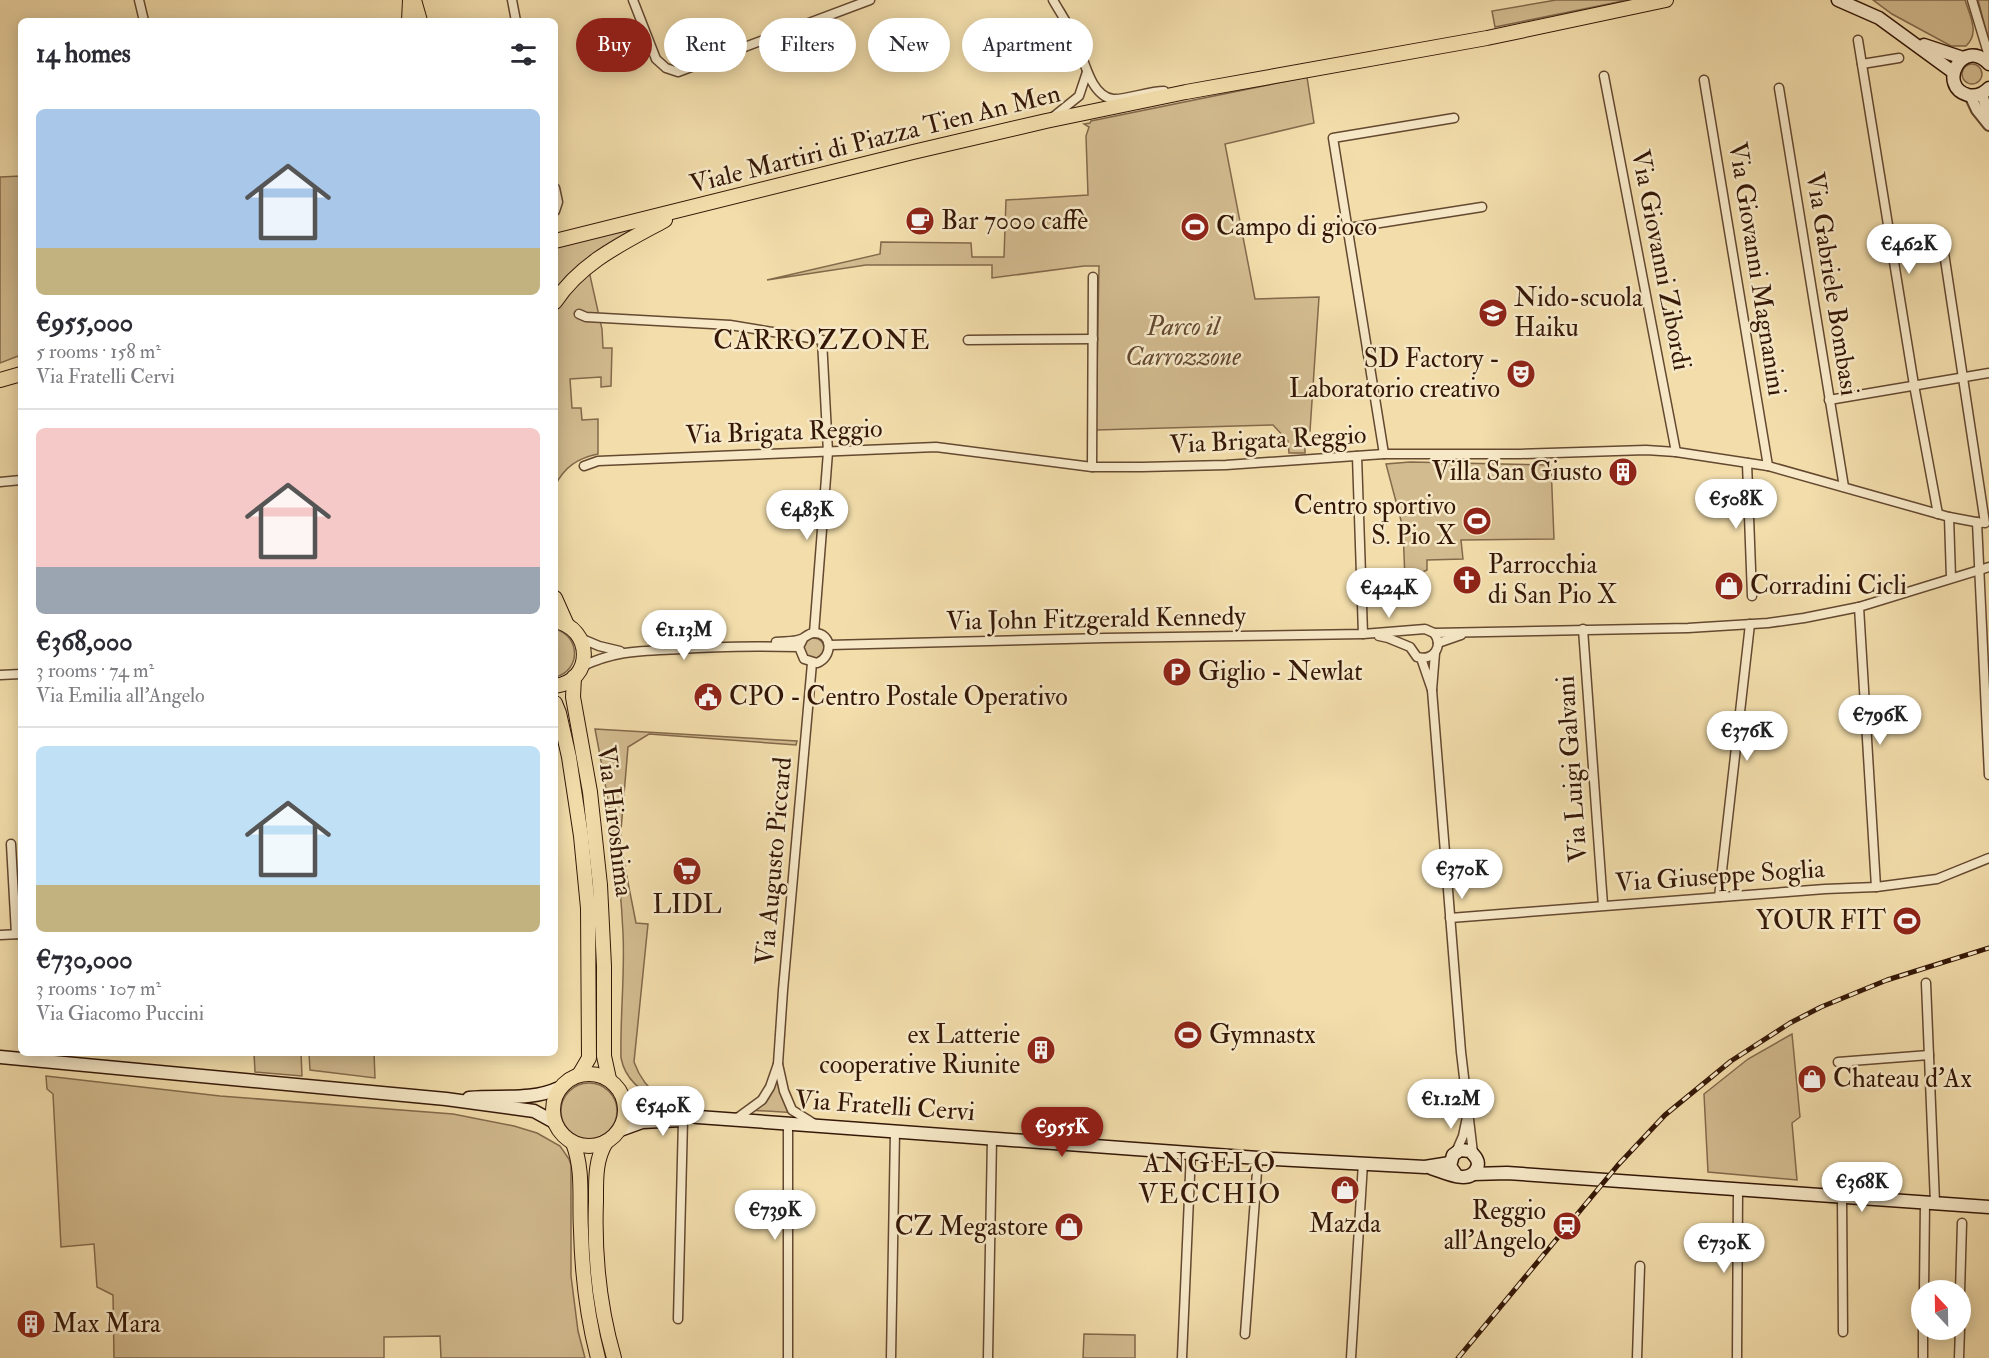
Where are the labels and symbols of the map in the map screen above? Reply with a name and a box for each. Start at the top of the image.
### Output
street label: Viale Martiri di Piazza Tien An Men [686,77,1064,201]
street label: Via Giovanni Magnanini [1721,140,1793,398]
street label: Via Giovanni Zibordi [1624,147,1698,373]
street label: Via Gabriele Bombasi [1799,170,1865,398]
cafe icon: Bar 7000 caffè [904,205,936,237]
place label: Bar 7000 caffè [941,205,1088,237]
sports icon: Campo di gioco [1179,211,1211,243]
place label: Campo di gioco [1216,211,1377,244]
pin: €462K [1867,224,1951,275]
place label: Nido-scuola Haiku [1514,282,1643,344]
school or university icon: Nido-scuola Haiku [1477,297,1509,329]
park label: Parco il Carrozzone [1125,311,1241,373]
district label: CARROZZONE [713,324,931,357]
place label: SD Factory - Laboratorio creativo [1289,343,1500,405]
theatre icon: SD Factory - Laboratorio creativo [1505,358,1537,390]
street label: Via Brigata Reggio [685,413,883,451]
street label: Via Brigata Reggio [1169,419,1367,461]
place label: Villa San Giusto [1431,456,1602,488]
building icon: Villa San Giusto [1607,456,1639,488]
pin: €508K [1694,479,1778,530]
pin: €483K [765,490,849,541]
place label: Centro sportivo S. Pio X [1294,490,1456,552]
sports icon: Centro sportivo S. Pio X [1461,505,1493,537]
place label: Parrocchia di San Pio X [1488,549,1617,611]
church icon: Parrocchia di San Pio X [1451,564,1483,596]
pin: €424K [1347,568,1431,619]
shop icon: Corradini Cicli [1713,570,1745,602]
place label: Corradini Cicli [1750,570,1907,602]
street label: Via John Fitzgerald Kennedy [946,600,1247,638]
pin: €1.13M [635,610,733,661]
parking icon: Giglio - Newlat [1161,656,1193,688]
place label: Giglio - Newlat [1198,656,1363,688]
street label: Via Luigi Galvani [1550,675,1594,863]
public building icon: CPO - Centro Postale Operativo [692,681,724,713]
place label: CPO - Centro Postale Operativo [729,681,1068,714]
pin: €796K [1838,695,1922,746]
pin: €376K [1705,711,1789,762]
street label: Via Hiroshima [590,744,640,899]
street label: Via Augusto Piccard [749,755,799,966]
pin: €370K [1420,849,1504,900]
street label: Via Giuseppe Soglia [1614,853,1826,900]
supermarket icon: LIDL [671,855,703,887]
place label: LIDL [652,889,722,921]
place label: YOUR FIT [1756,905,1886,937]
sports icon: YOUR FIT [1891,905,1923,937]
place label: ex Latterie cooperative Riunite [819,1019,1020,1082]
sports icon: Gymnastx [1172,1019,1204,1051]
place label: Gymnastx [1209,1019,1316,1051]
building icon: ex Latterie cooperative Riunite [1025,1034,1057,1066]
shop icon: Chateau d'Ax [1796,1063,1828,1095]
place label: Chateau d'Ax [1833,1063,1972,1095]
pin: €1.12M [1402,1079,1500,1130]
street label: Via Fratelli Cervi [794,1084,976,1128]
pin: €540K [621,1086,705,1137]
pin: €955K [1020,1107,1104,1158]
district label: ANGELO VECCHIO [1138,1147,1282,1211]
pin: €368K [1820,1162,1904,1213]
shop icon: Mazda [1329,1174,1361,1206]
pin: €739K [733,1190,817,1241]
place label: Reggio all’Angelo [1444,1195,1546,1257]
place label: Mazda [1309,1208,1381,1240]
station icon: Reggio all’Angelo [1551,1210,1583,1242]
place label: CZ Megastore [895,1211,1048,1243]
shop icon: CZ Megastore [1053,1211,1085,1243]
pin: €730K [1682,1223,1766,1274]
north arrow [1911,1280,1971,1340]
building icon: Max Mara [15,1308,47,1340]
place label: Max Mara [52,1308,161,1340]

